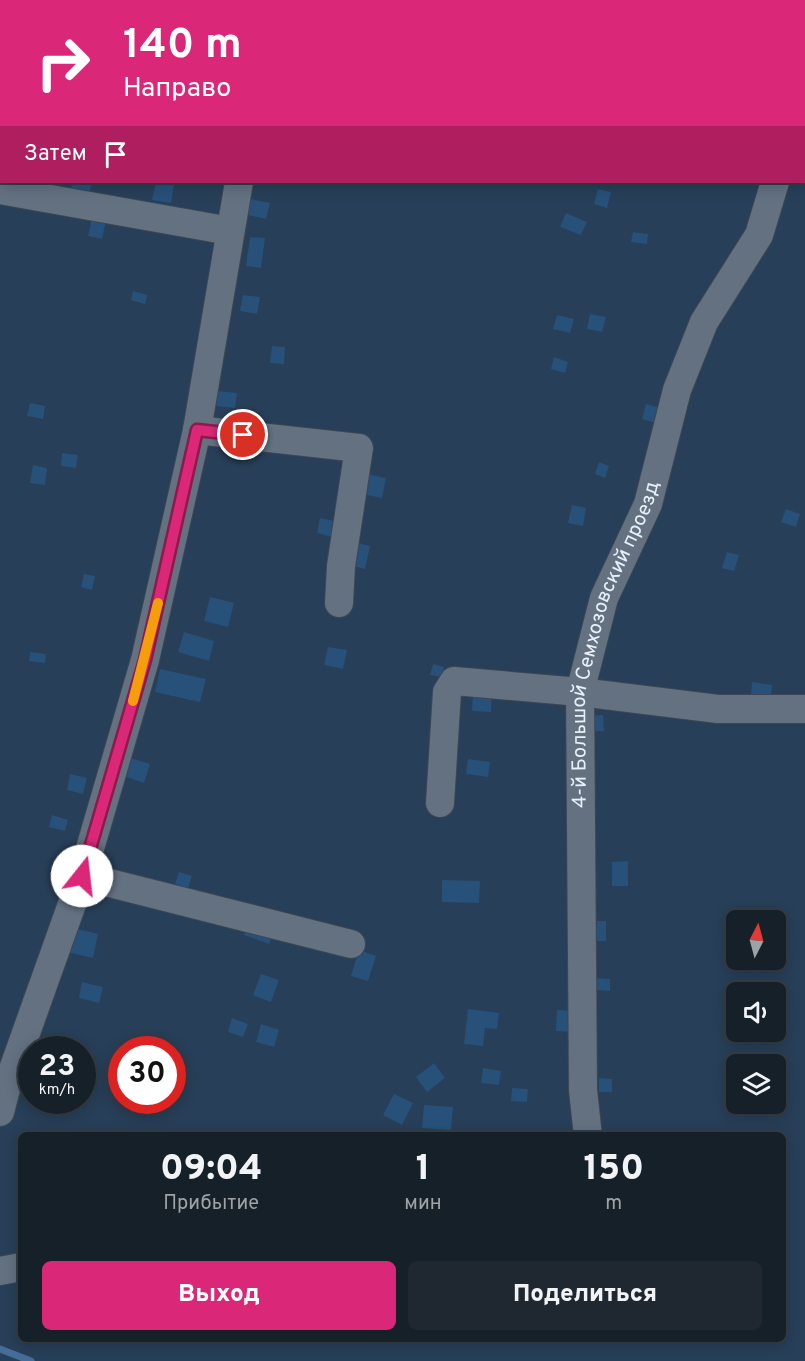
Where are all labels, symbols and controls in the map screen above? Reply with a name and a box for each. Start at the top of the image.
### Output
text: 140 m [123,20,242,73]
icon: right [24,24,102,102]
text: Направо [123,72,231,106]
icon: arrive [99,138,132,171]
text: Затем [24,141,87,168]
pin [217,409,268,460]
icon: arrive [226,418,259,451]
street label: 4-й Большой Семхозовский проезд [566,479,666,808]
position arrow [50,844,114,908]
north arrow [726,910,786,970]
map controls [726,910,786,1114]
button: sound [726,982,786,1042]
speed limit sign: 30 [108,1036,186,1114]
text: 23 [39,1049,75,1086]
button: layers [726,1054,786,1114]
text: km/h [39,1081,75,1100]
text: 09:04 [160,1147,262,1193]
text: 1 [416,1147,430,1193]
text: 150 [584,1147,644,1193]
text: Прибытие [163,1191,259,1217]
text: мин [404,1191,442,1217]
text: m [605,1191,622,1217]
button: Выход [42,1261,396,1330]
button: Поделиться [408,1261,762,1330]

